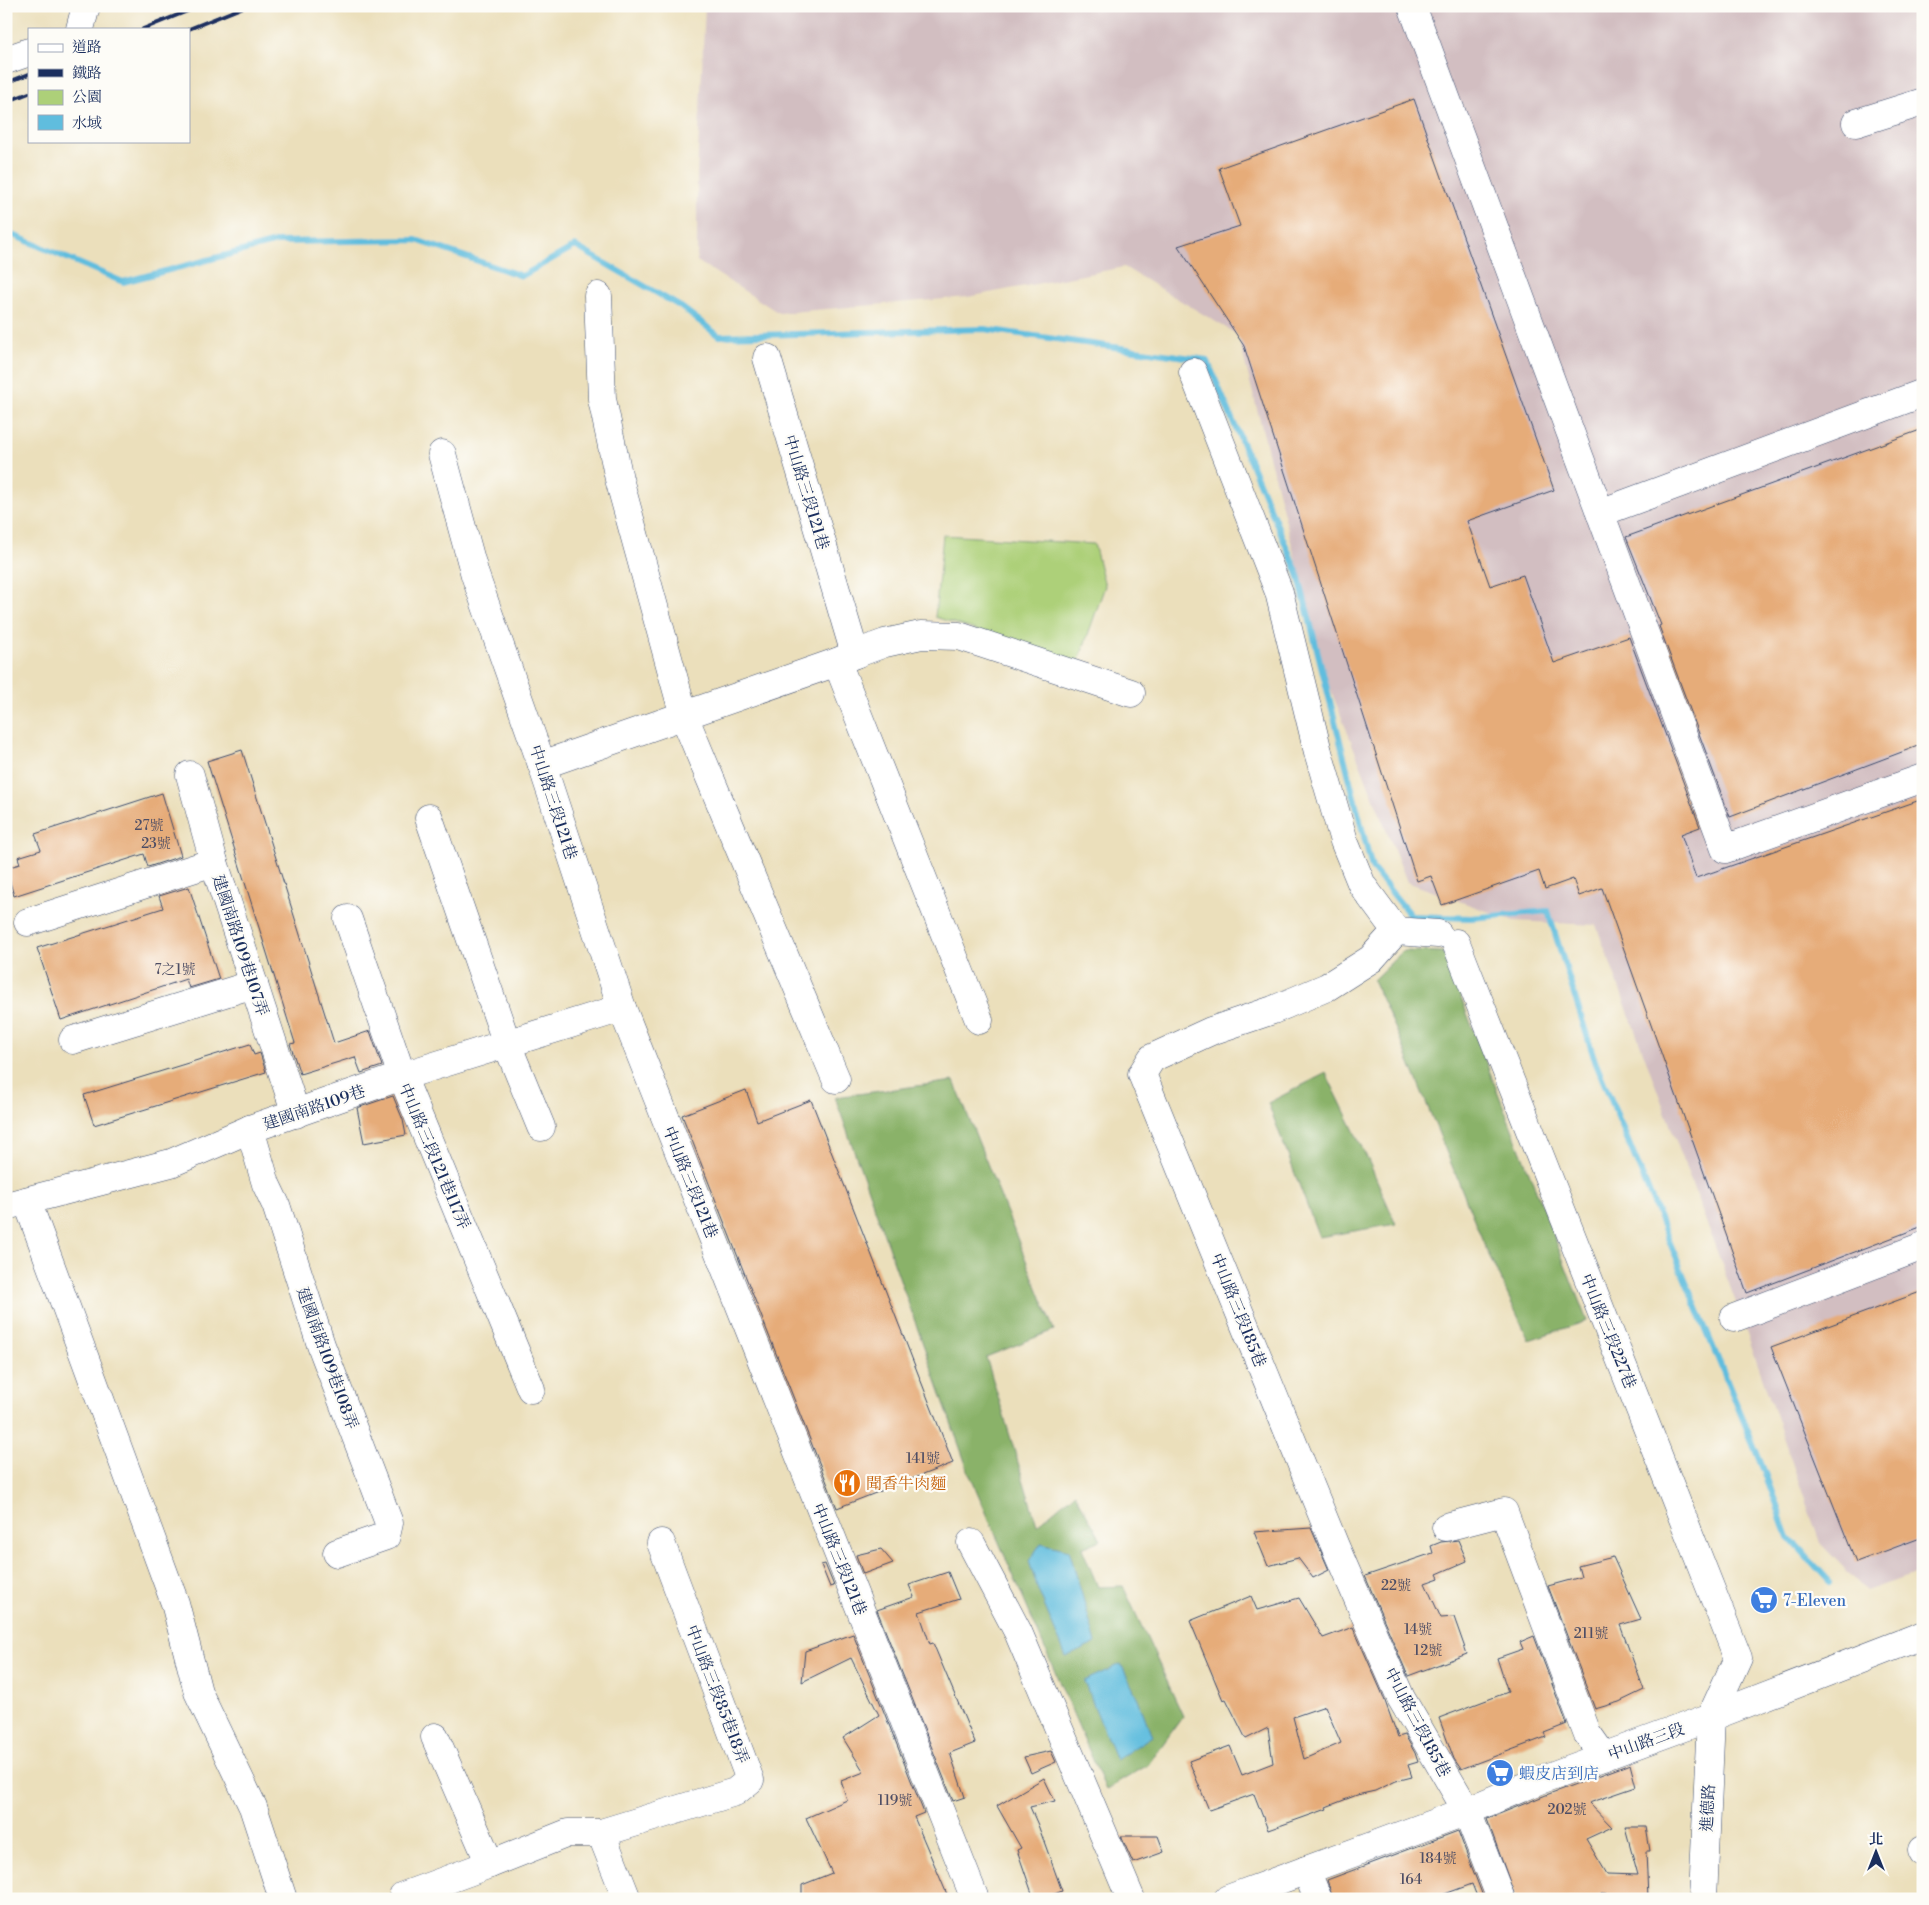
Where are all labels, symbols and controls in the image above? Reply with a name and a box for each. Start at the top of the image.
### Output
legend [28,28,190,142]
text: 道路 [72,38,102,57]
text: 鐵路 [72,64,102,83]
text: 公園 [72,88,102,107]
text: 水域 [72,114,102,133]
street label: 中山路三段121巷 [779,432,833,552]
street label: 中山路三段121巷 [525,742,581,862]
house number: 27號 [135,817,163,835]
house number: 23號 [141,835,171,853]
street label: 建國南路109巷107弄 [208,872,272,1019]
house number: 7之1號 [154,961,196,979]
street label: 中山路三段121巷117弄 [394,1080,474,1233]
street label: 建國南路109巷 [261,1081,368,1135]
street label: 中山路三段121巷 [658,1123,722,1241]
street label: 中山路三段185巷 [1206,1250,1270,1370]
street label: 中山路三段227巷 [1576,1271,1640,1392]
street label: 建國南路109巷108弄 [292,1285,362,1432]
house number: 141號 [906,1450,940,1468]
restaurant icon: 聞香牛肉麵 [832,1468,862,1498]
place label: 聞香牛肉麵 [866,1474,946,1494]
street label: 中山路三段121巷 [807,1500,871,1618]
house number: 22號 [1381,1577,1411,1595]
supermarket icon: 7-Eleven [1749,1585,1779,1615]
place label: 7-Eleven [1783,1591,1846,1611]
house number: 14號 [1404,1621,1432,1639]
street label: 中山路三段85巷18弄 [681,1622,753,1767]
house number: 211號 [1574,1625,1608,1643]
house number: 12號 [1414,1642,1442,1660]
street label: 中山路三段185巷 [1380,1664,1454,1781]
street label: 中山路三段 [1605,1719,1687,1765]
supermarket icon: 蝦皮店到店 [1485,1758,1515,1788]
place label: 蝦皮店到店 [1519,1764,1599,1784]
street label: 進德路 [1697,1784,1719,1833]
house number: 119號 [878,1792,912,1810]
house number: 202號 [1547,1801,1587,1819]
north arrow [1852,1828,1902,1878]
text: 北 [1869,1831,1883,1849]
house number: 184號 [1420,1850,1456,1868]
house number: 164 [1400,1871,1422,1889]

